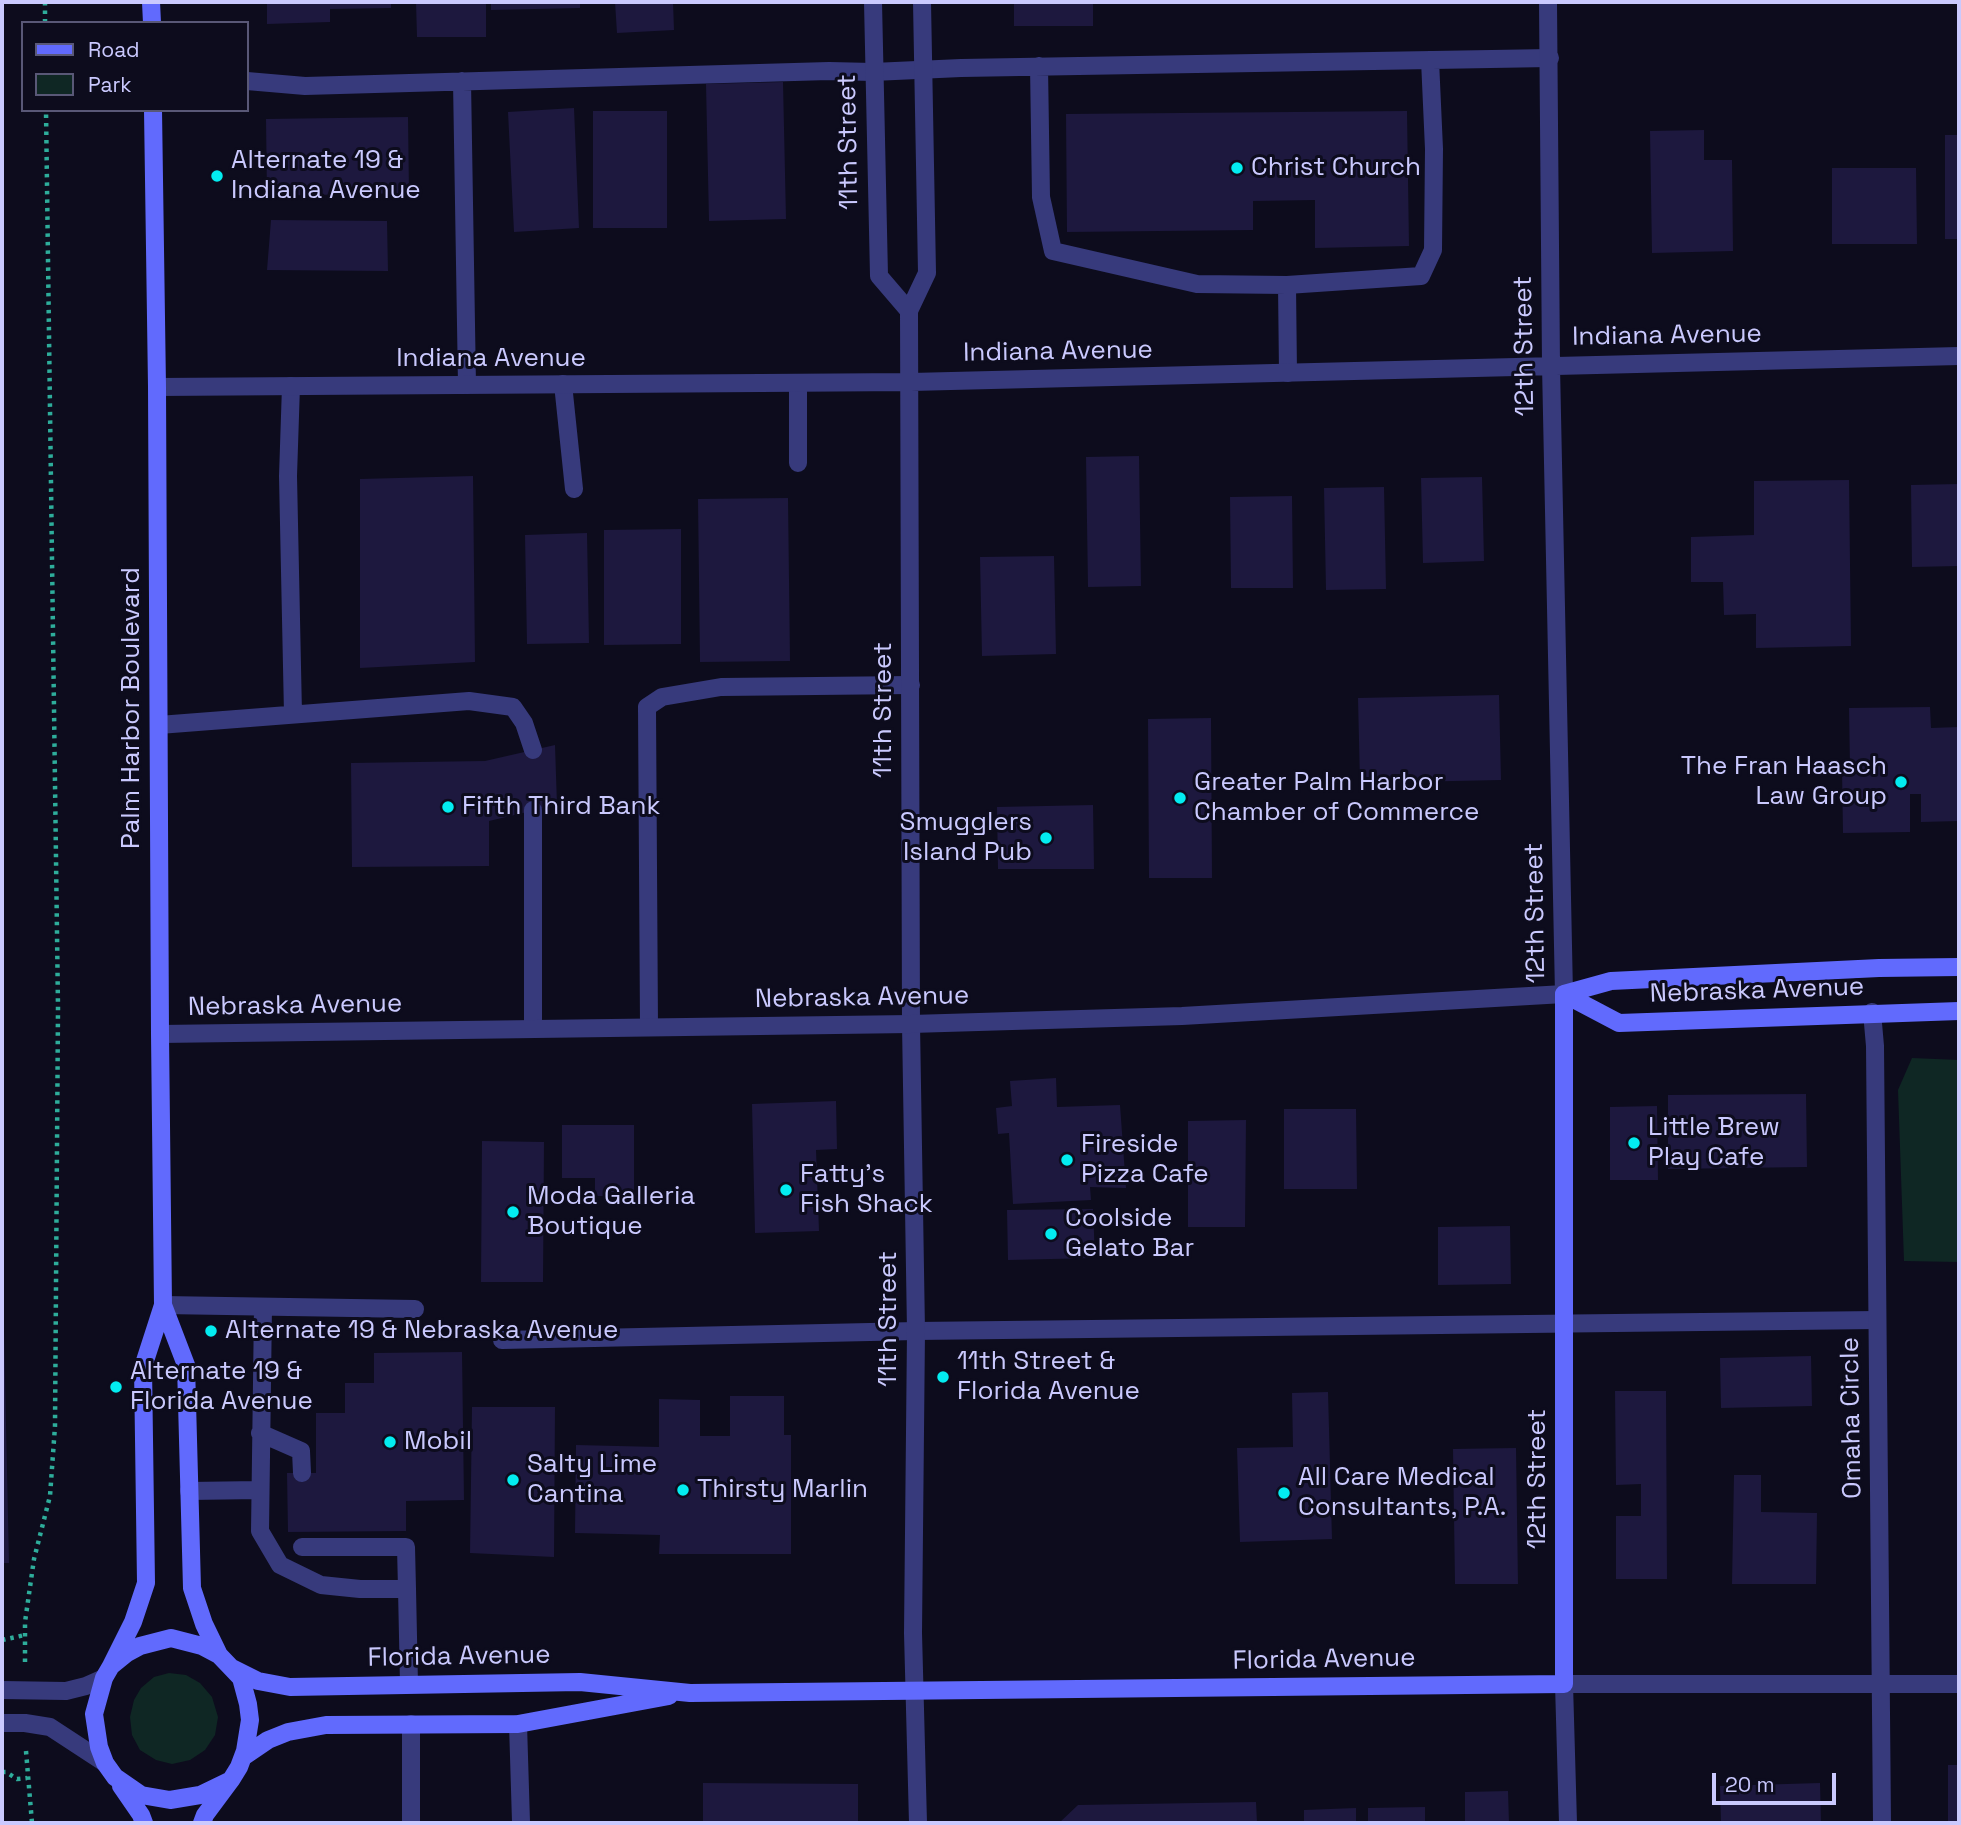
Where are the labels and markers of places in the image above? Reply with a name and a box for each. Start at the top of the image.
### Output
place label: Alternate 19 & Indiana Avenue [231,145,421,206]
place label: Christ Church [1251,152,1421,184]
marker: Christ Church [1229,160,1245,176]
marker: Alternate 19 & Indiana Avenue [209,168,225,184]
place label: The Fran Haasch Law Group [1681,751,1887,812]
place label: Greater Palm Harbor Chamber of Commerce [1194,767,1479,828]
marker: The Fran Haasch Law Group [1893,774,1909,790]
marker: Greater Palm Harbor Chamber of Commerce [1172,790,1188,806]
place label: Fifth Third Bank [462,791,660,823]
marker: Fifth Third Bank [440,799,456,815]
place label: Smugglers Island Pub [900,807,1032,868]
marker: Smugglers Island Pub [1038,830,1054,846]
place label: Little Brew Play Cafe [1648,1112,1780,1174]
place label: Fireside Pizza Cafe [1081,1129,1209,1190]
marker: Little Brew Play Cafe [1626,1135,1642,1151]
marker: Fireside Pizza Cafe [1059,1152,1075,1168]
place label: Fatty's Fish Shack [800,1159,933,1220]
place label: Moda Galleria Boutique [527,1181,695,1242]
marker: Fatty's Fish Shack [778,1182,794,1198]
place label: Coolside Gelato Bar [1065,1203,1194,1264]
marker: Moda Galleria Boutique [505,1204,521,1220]
marker: Coolside Gelato Bar [1043,1226,1059,1242]
place label: Alternate 19 & Nebraska Avenue [225,1315,618,1347]
marker: Alternate 19 & Nebraska Avenue [203,1323,219,1339]
place label: 11th Street & Florida Avenue [957,1346,1140,1408]
place label: Alternate 19 & Florida Avenue [130,1356,313,1418]
marker: 11th Street & Florida Avenue [935,1369,951,1385]
marker: Alternate 19 & Florida Avenue [108,1379,124,1395]
place label: Mobil [404,1426,472,1458]
marker: Mobil [382,1434,398,1450]
place label: Salty Lime Cantina [527,1449,657,1510]
place label: All Care Medical Consultants, P.A. [1298,1462,1506,1524]
marker: Salty Lime Cantina [505,1472,521,1488]
place label: Thirsty Marlin [697,1474,868,1506]
marker: Thirsty Marlin [675,1482,691,1498]
marker: All Care Medical Consultants, P.A. [1276,1485,1292,1501]

